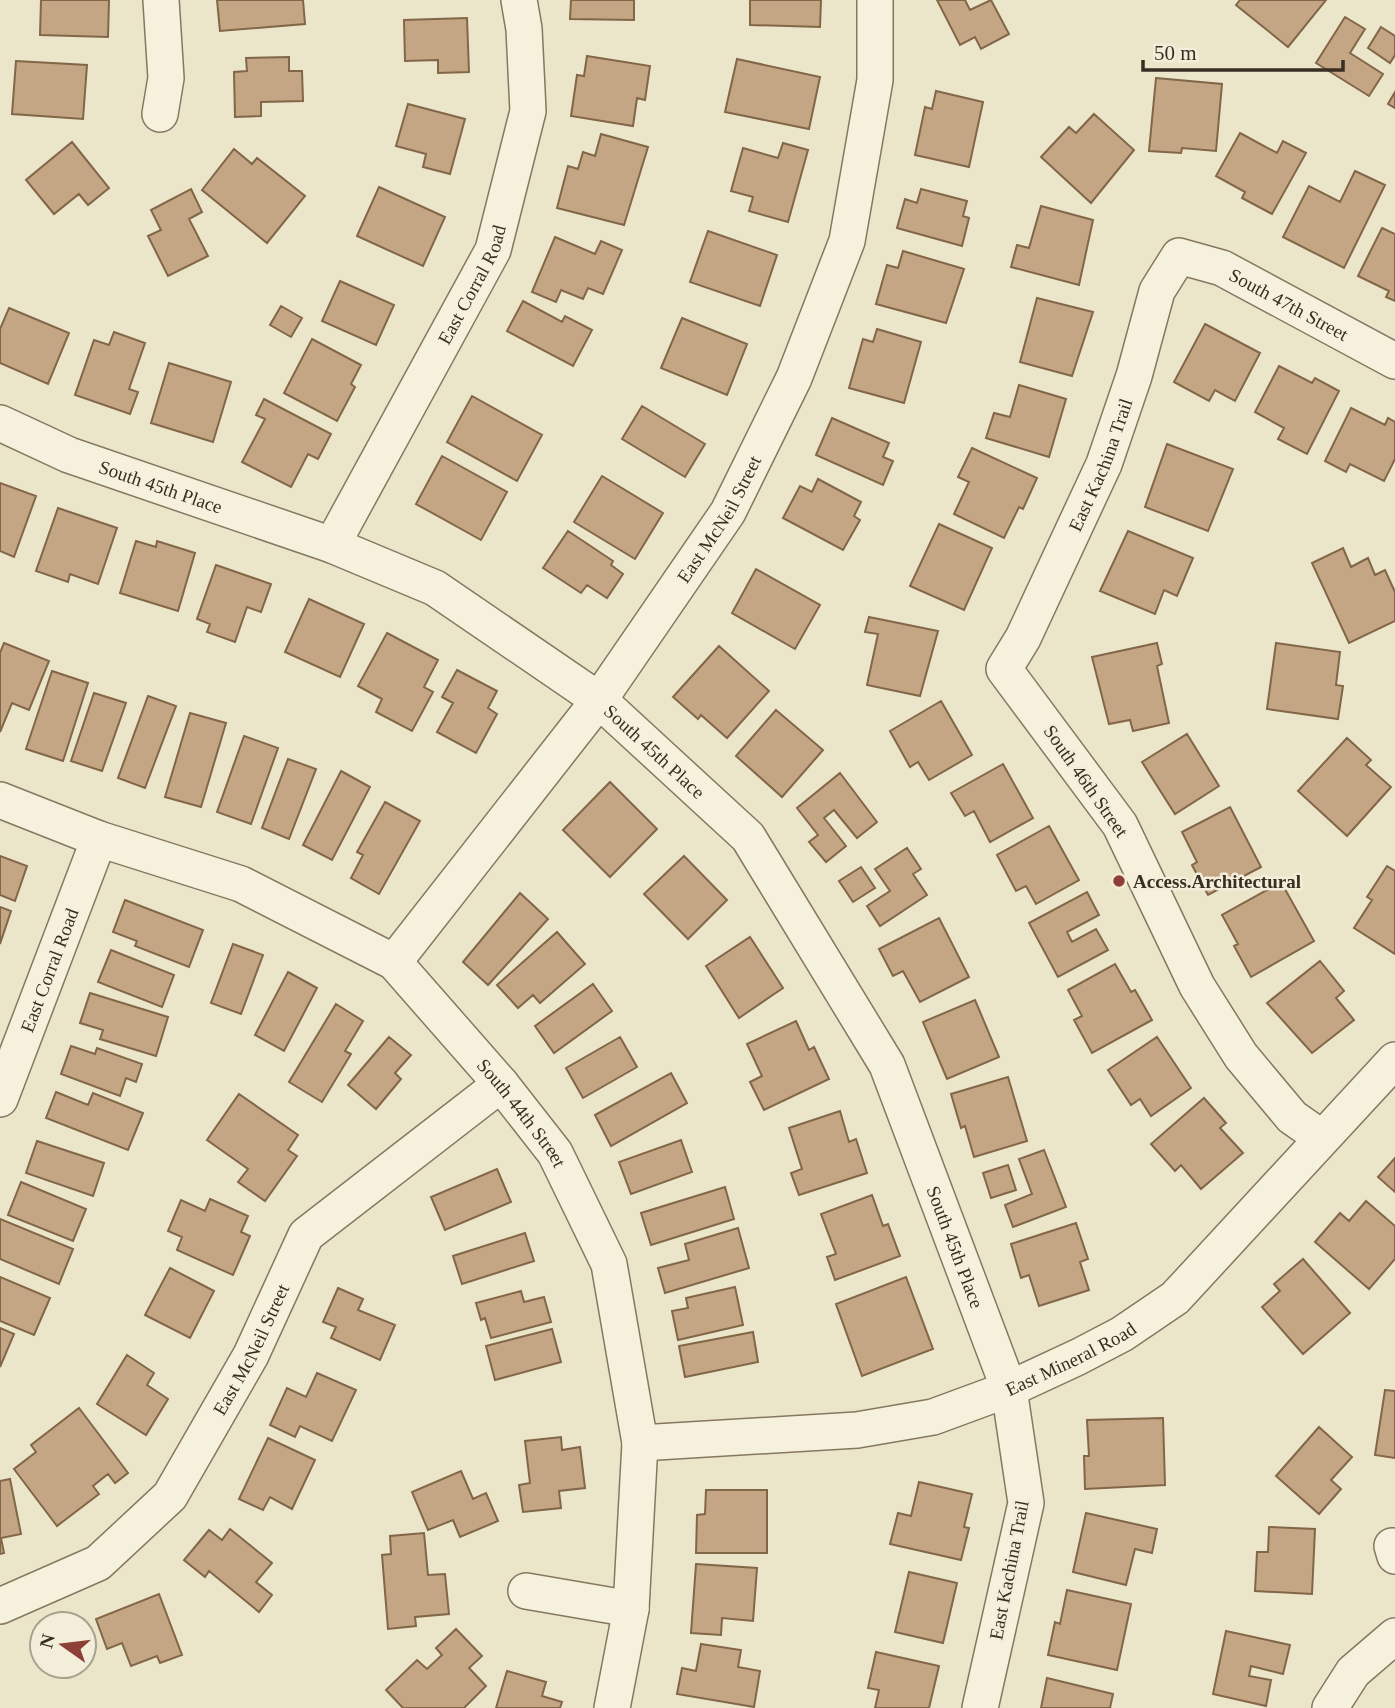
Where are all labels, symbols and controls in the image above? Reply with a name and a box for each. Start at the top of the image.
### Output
scale bar [1143,28,1342,72]
text: 50 m [1154,41,1197,65]
street label: East Corral Road [433,222,510,348]
street label: South 47th Street [1226,263,1353,345]
street label: East Kachina Trail [1064,396,1136,534]
street label: East McNeil Street [672,451,765,586]
street label: South 45th Place [96,456,225,517]
street label: South 45th Place [600,700,709,803]
street label: South 46th Street [1040,721,1133,842]
place label: Access.Architectural [1133,871,1301,892]
marker: Access.Architectural [1111,873,1127,889]
street label: East Corral Road [16,905,82,1035]
street label: South 44th Street [473,1054,571,1171]
street label: South 45th Place [923,1183,988,1311]
street label: East McNeil Street [208,1280,293,1419]
street label: East Mineral Road [1002,1317,1140,1400]
street label: East Kachina Trail [985,1499,1033,1641]
north arrow [28,1610,98,1680]
text: N [35,1632,59,1650]

